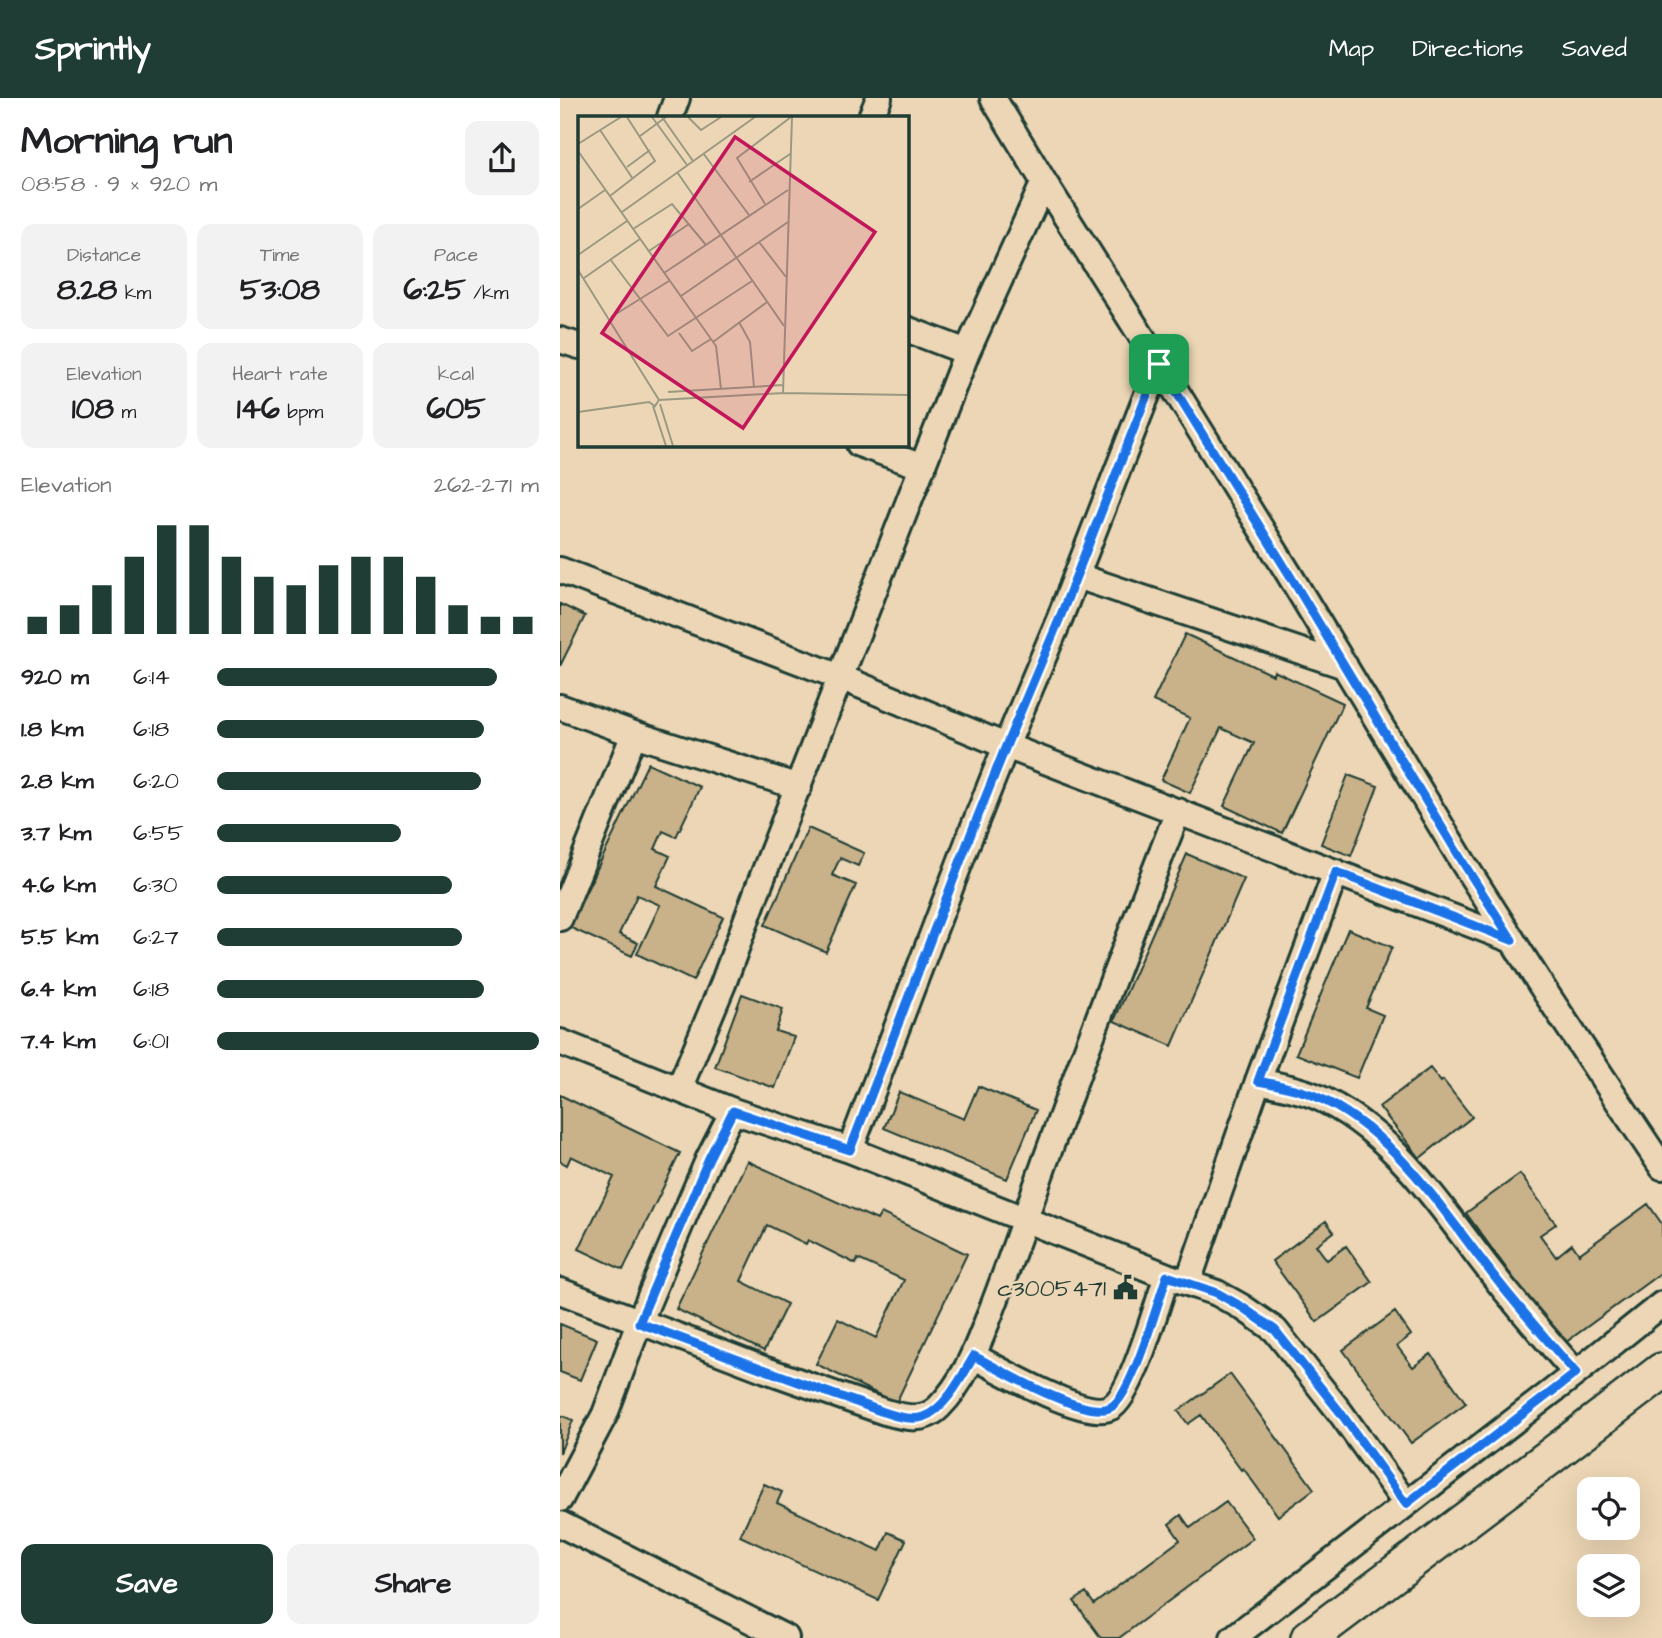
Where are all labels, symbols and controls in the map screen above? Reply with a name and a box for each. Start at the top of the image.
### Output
text: Sprintly [35,26,151,72]
text: Map [1329,32,1374,66]
text: Directions [1412,32,1524,66]
text: Saved [1562,32,1627,66]
text: Morning run [21,116,233,168]
inset map [578,116,908,446]
button: share [465,121,539,195]
text: 08:58 · 9 × 920 m [21,168,217,200]
text: Distance [67,242,141,269]
text: Time [260,242,300,269]
text: Pace [434,242,478,269]
text: 8.28 [57,269,117,311]
text: 53:08 [240,269,320,311]
text: 6:25 [404,269,466,311]
text: km [117,280,151,307]
text: /km [466,280,508,307]
pin [1129,334,1189,394]
icon: arrive [1140,345,1178,383]
text: Elevation [67,361,141,388]
text: Heart rate [232,361,328,388]
text: kcal [438,361,474,388]
text: 108 [72,388,114,430]
text: 146 [237,388,280,430]
text: 605 [427,388,485,430]
text: m [114,399,136,426]
text: bpm [280,399,323,426]
text: Elevation [21,469,112,501]
text: 262–271 m [434,469,539,501]
text: 920 m [21,661,89,693]
text: 6:14 [133,661,170,693]
text: 1.8 km [21,713,83,745]
text: 6:18 [133,713,169,745]
text: 2.8 km [21,765,94,797]
text: 6:20 [133,765,179,797]
text: 3.7 km [21,817,91,849]
text: 6:55 [133,817,184,849]
text: 4.6 km [21,869,96,901]
text: 6:30 [133,869,177,901]
text: 5.5 km [21,921,98,953]
text: 6:27 [133,921,179,953]
text: 6.4 km [21,973,96,1005]
text: 6:18 [133,973,169,1005]
text: 7.4 km [21,1025,95,1057]
text: 6:01 [133,1025,169,1057]
place label: c3005471 [997,1272,1106,1306]
public building icon: c3005471 [1112,1274,1140,1302]
map controls [1577,1477,1640,1617]
button: locate [1577,1477,1640,1540]
button: Save [21,1544,273,1624]
button: Share [287,1544,539,1624]
button: layers [1577,1554,1640,1617]

